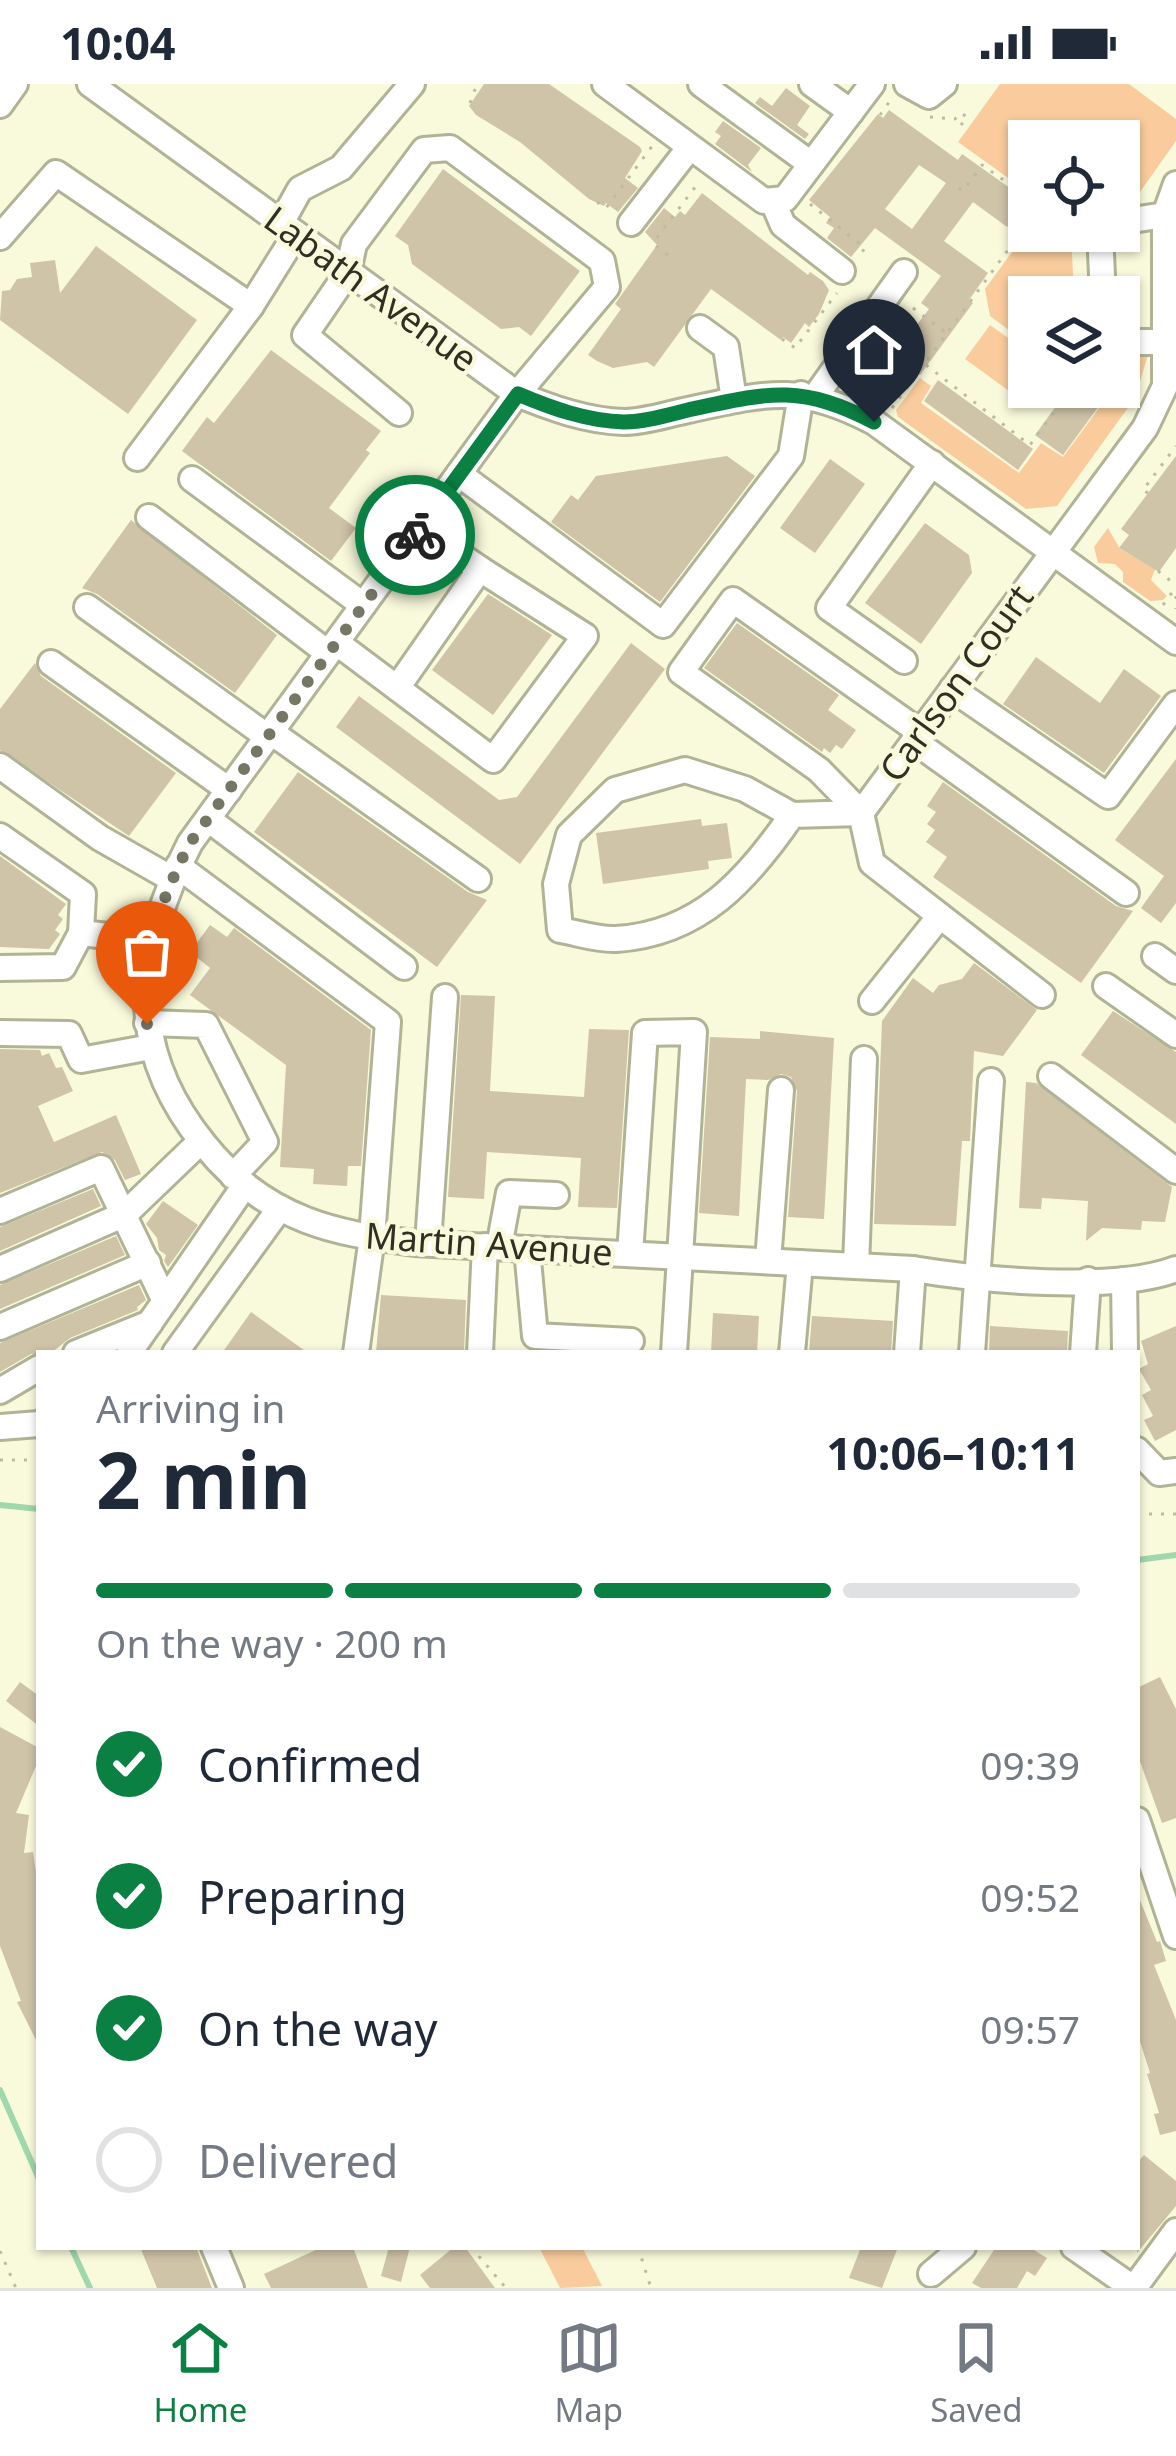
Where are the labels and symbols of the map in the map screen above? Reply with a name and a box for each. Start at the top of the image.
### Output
street label: Labath Avenue [255,195,488,383]
pin [823,299,925,422]
courier [355,475,475,595]
street label: Carlson Court [867,574,1044,791]
pin [96,901,198,1024]
street label: Martin Avenue [364,1210,614,1277]

